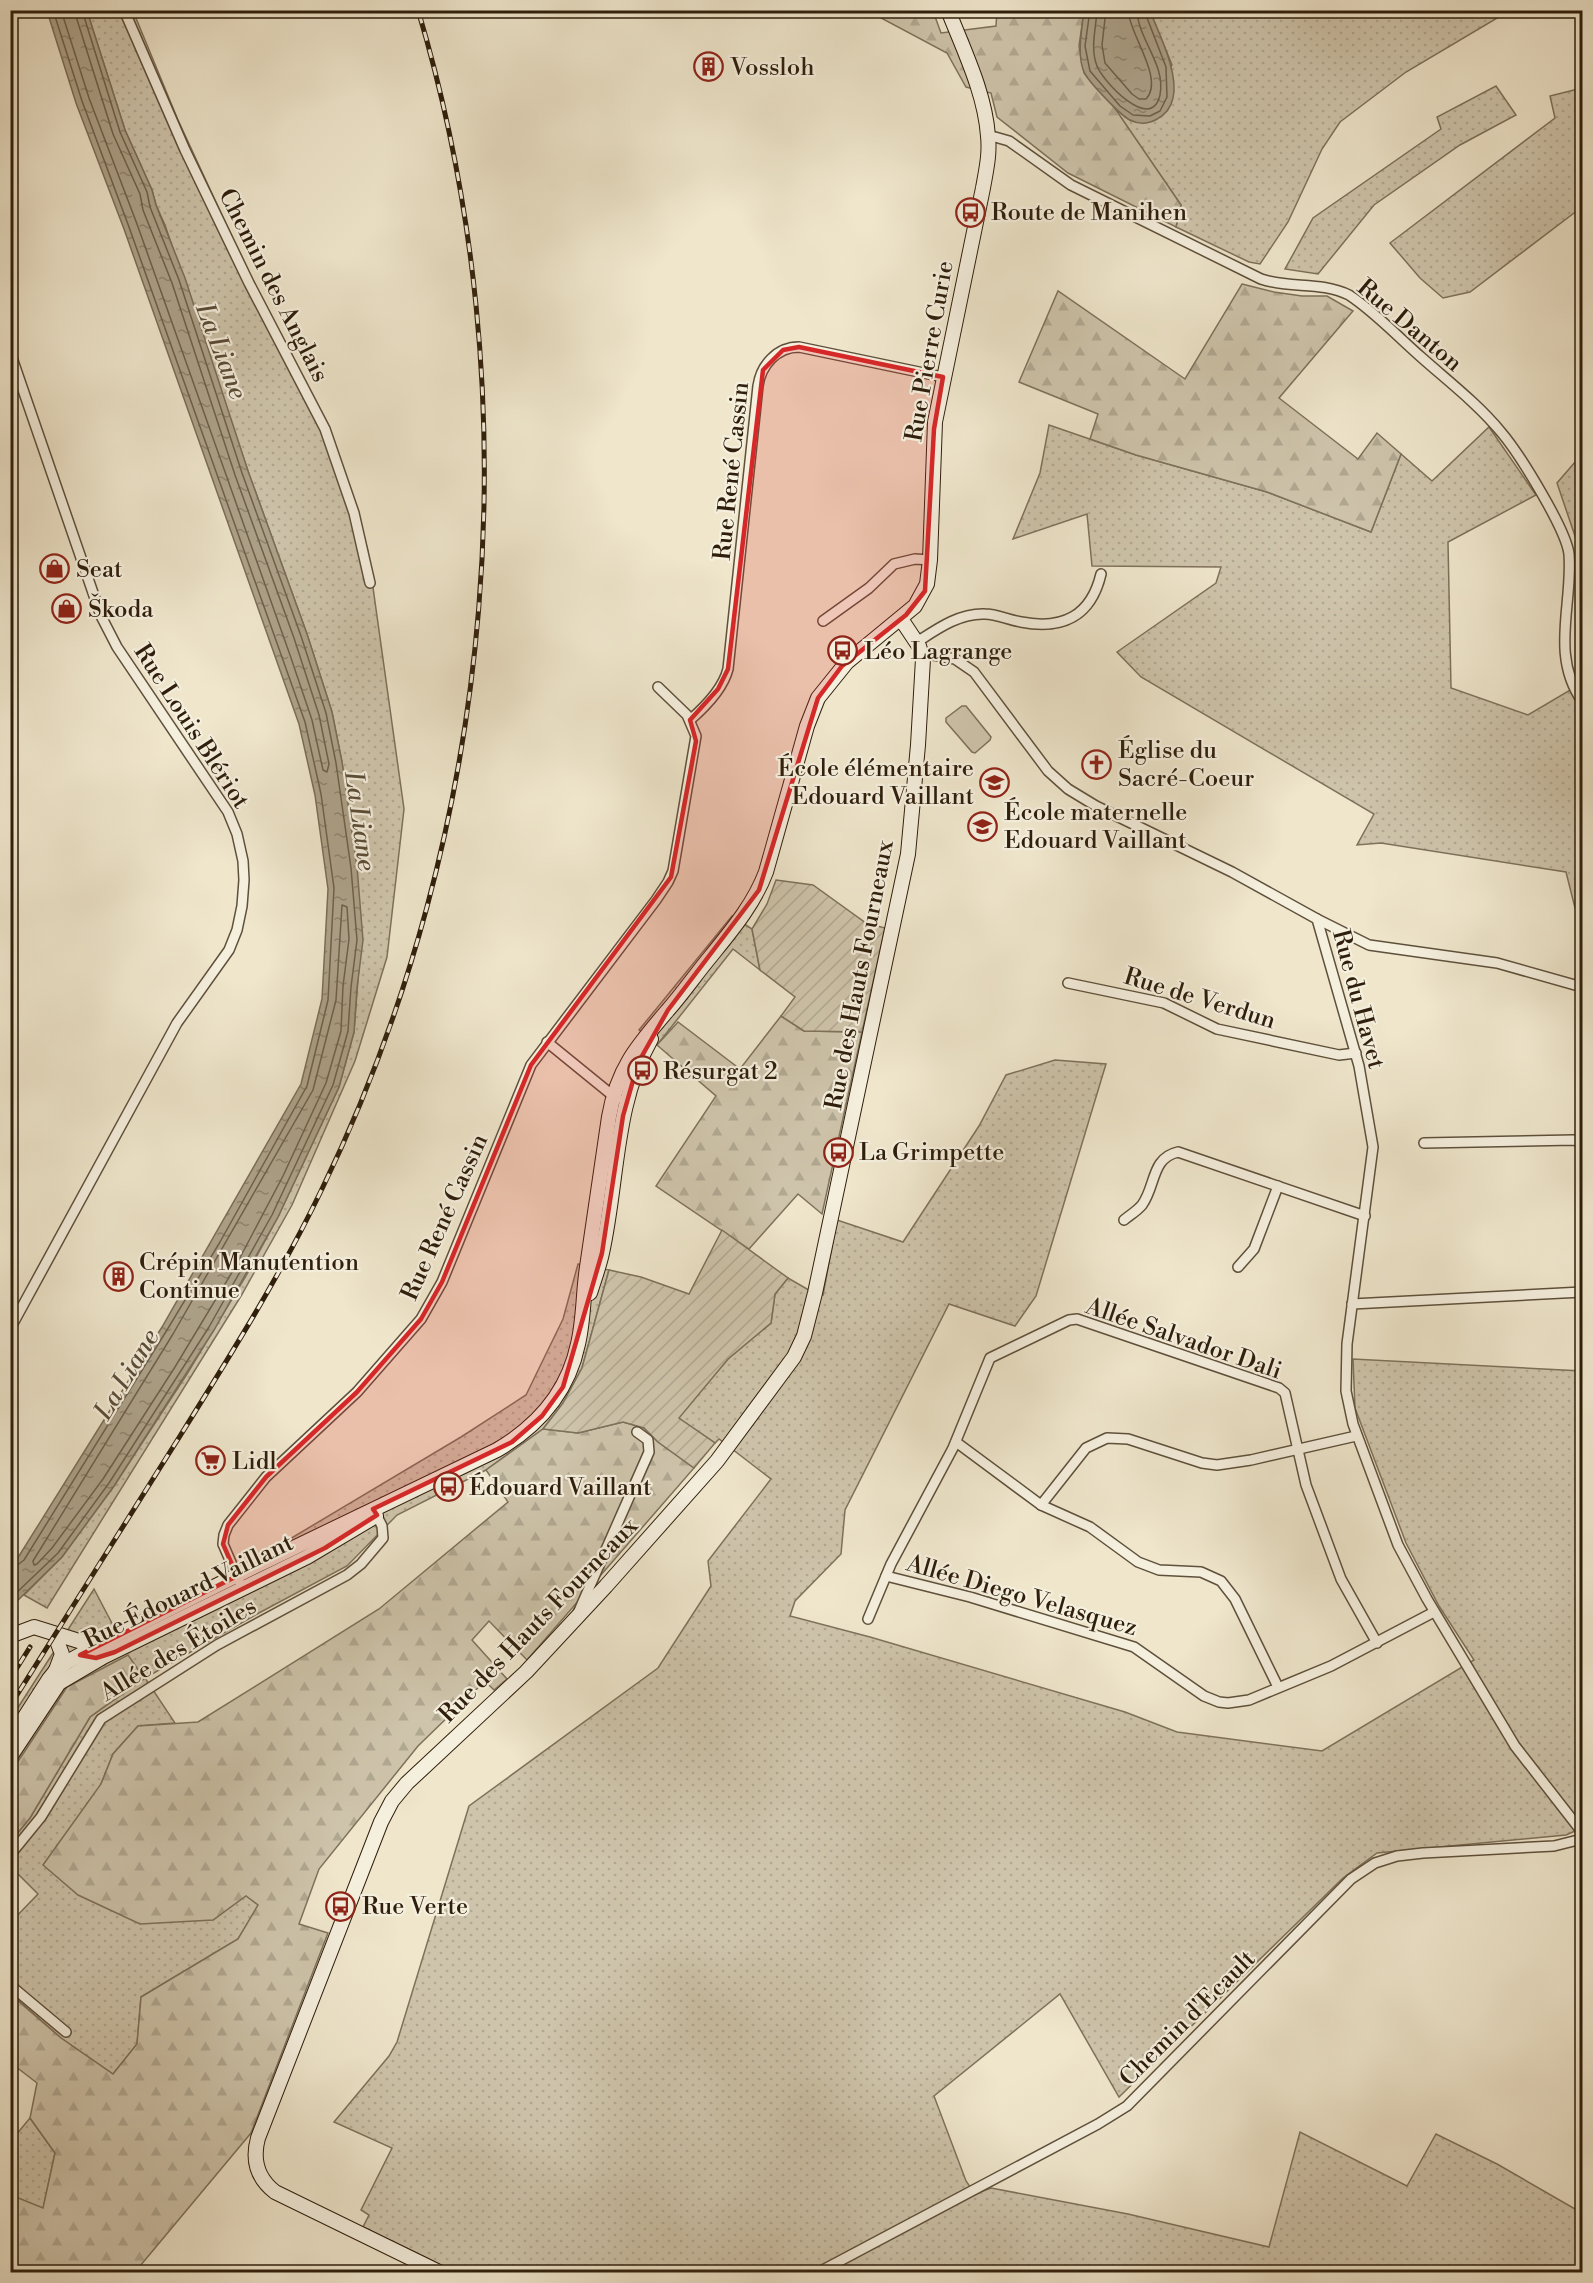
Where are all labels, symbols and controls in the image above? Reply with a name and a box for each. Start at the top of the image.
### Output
building icon: Vossloh [693,51,725,83]
place label: Vossloh [729,53,814,83]
street label: Chemin des Anglais [211,184,335,387]
bus stop icon: Route de Manihen [954,196,986,228]
place label: Route de Manihen [991,198,1187,228]
street label: Rue Pierre Curie [899,258,961,444]
street label: Rue Danton [1351,273,1468,379]
water label: La Liane [188,298,254,404]
street label: Rue René Cassin [708,380,756,562]
shop icon: Seat [39,553,71,585]
place label: Seat [76,555,123,585]
shop icon: Škoda [51,593,83,625]
place label: Škoda [88,593,154,625]
bus stop icon: Léo Lagrange [827,635,859,667]
place label: Léo Lagrange [864,637,1012,667]
street label: Rue Louis Blériot [127,639,256,815]
place label: Église du Sacré-Coeur [1118,735,1254,794]
church icon: Église du Sacré-Coeur [1081,748,1113,780]
place label: École élémentaire Edouard Vaillant [778,753,974,812]
school or university icon: École élémentaire Edouard Vaillant [979,766,1011,798]
water label: La Liane [337,768,383,873]
place label: École maternelle Edouard Vaillant [1004,797,1187,856]
school or university icon: École maternelle Edouard Vaillant [967,810,999,842]
street label: Rue des Hauts Fourneaux [819,837,901,1112]
street label: Rue du Havet [1325,926,1391,1073]
street label: Rue de Verdun [1120,962,1279,1036]
bus stop icon: Résurgat 2 [626,1055,658,1087]
place label: Résurgat 2 [663,1057,778,1087]
street label: Rue René Cassin [395,1130,495,1305]
bus stop icon: La Grimpette [822,1136,854,1168]
place label: La Grimpette [859,1138,1004,1168]
place label: Crépin Manutention Continue [139,1248,359,1306]
building icon: Crépin Manutention Continue [102,1260,134,1292]
street label: Allée Salvador Dali [1081,1291,1286,1387]
water label: La Liane [87,1323,166,1426]
supermarket icon: Lidl [195,1445,227,1477]
place label: Lidl [232,1447,277,1477]
bus stop icon: Édouard Vaillant [432,1471,464,1503]
place label: Édouard Vaillant [469,1472,652,1503]
street label: Rue des Hauts Fourneaux [433,1511,645,1730]
street label: Rue Édouard Vaillant [78,1527,299,1656]
street label: Allée Diego Velasquez [902,1548,1141,1643]
street label: Allée des Étoiles [94,1591,262,1709]
bus stop icon: Rue Verte [325,1890,357,1922]
place label: Rue Verte [362,1892,468,1922]
street label: Chemin d'Ecault [1113,1944,1262,2093]

